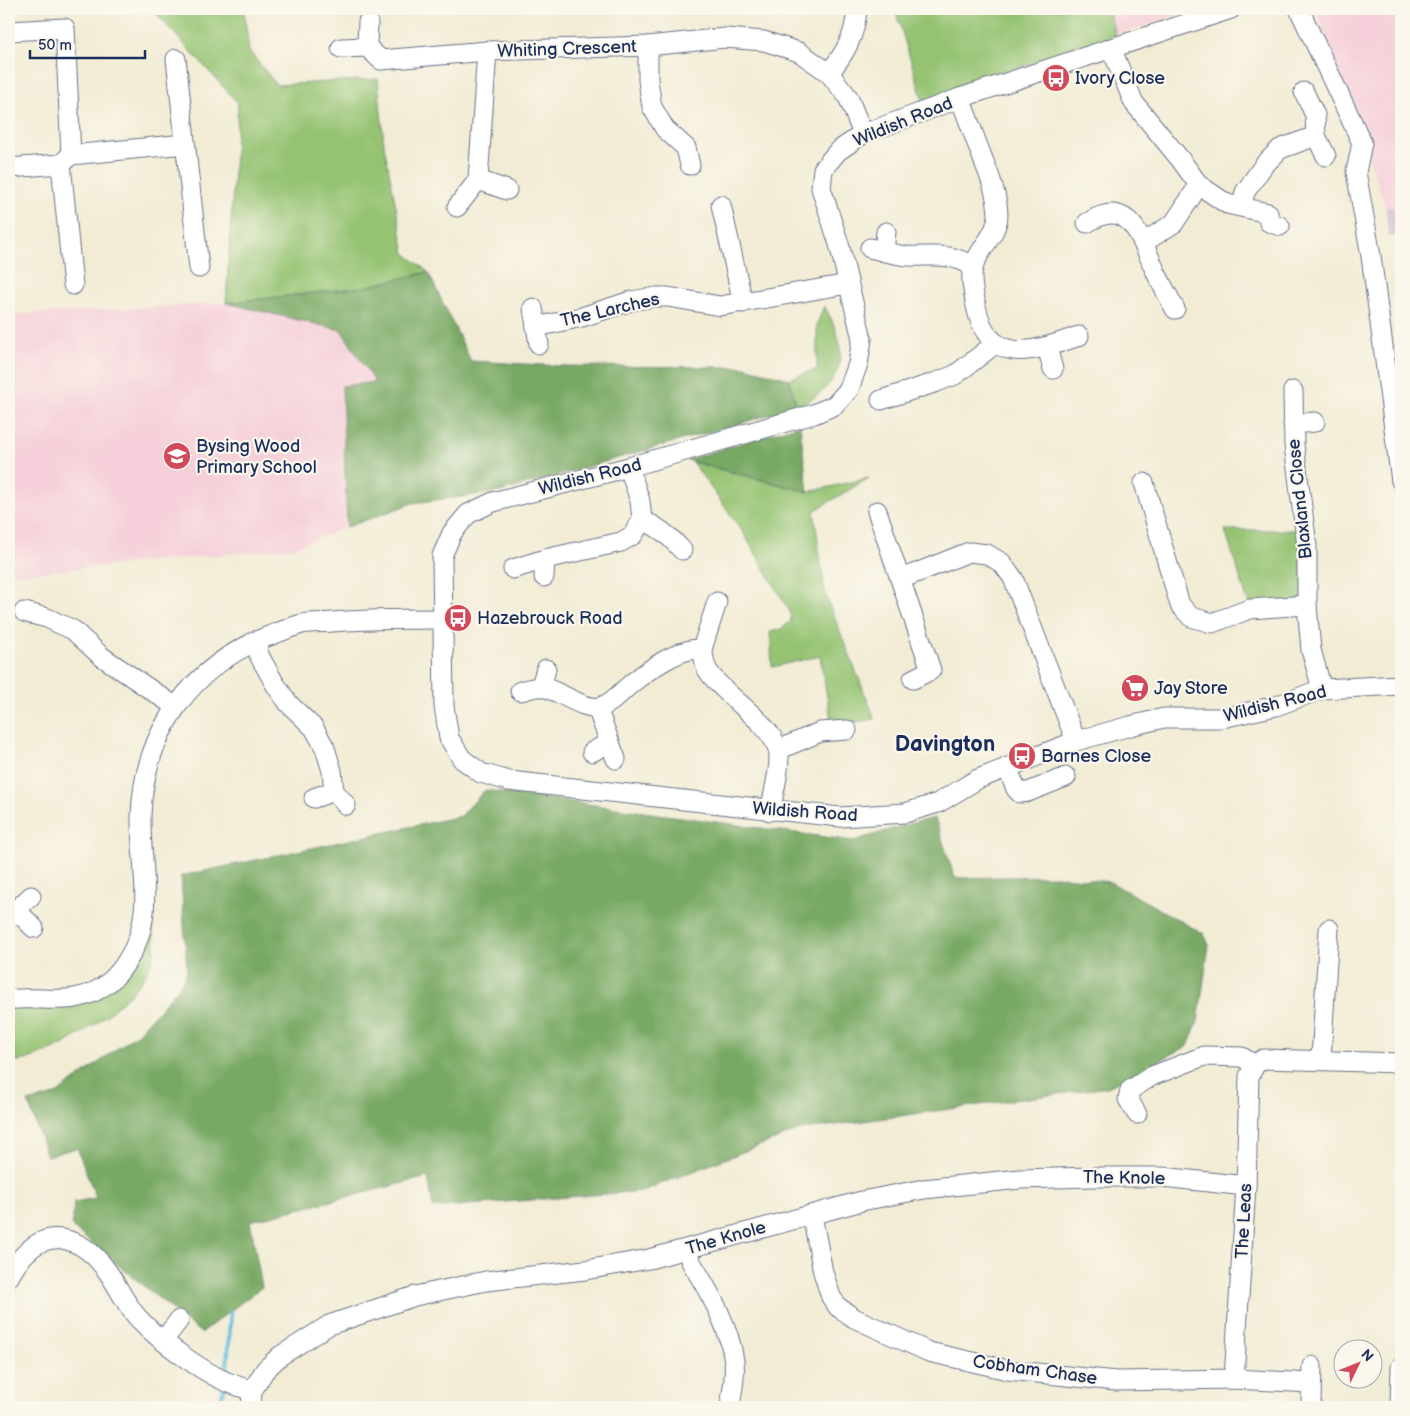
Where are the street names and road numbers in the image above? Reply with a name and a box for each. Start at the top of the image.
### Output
street label: Whiting Crescent [497,36,638,62]
street label: Wildish Road [850,93,956,151]
street label: The Larches [558,288,662,332]
street label: Blaxland Close [1283,438,1317,560]
street label: Wildish Road [536,454,644,500]
street label: Wildish Road [1221,681,1329,727]
street label: Wildish Road [752,798,858,826]
street label: The Knole [1083,1167,1166,1189]
street label: The Leas [1232,1183,1256,1259]
street label: The Knole [684,1216,769,1259]
street label: Cobham Chase [971,1351,1099,1389]

